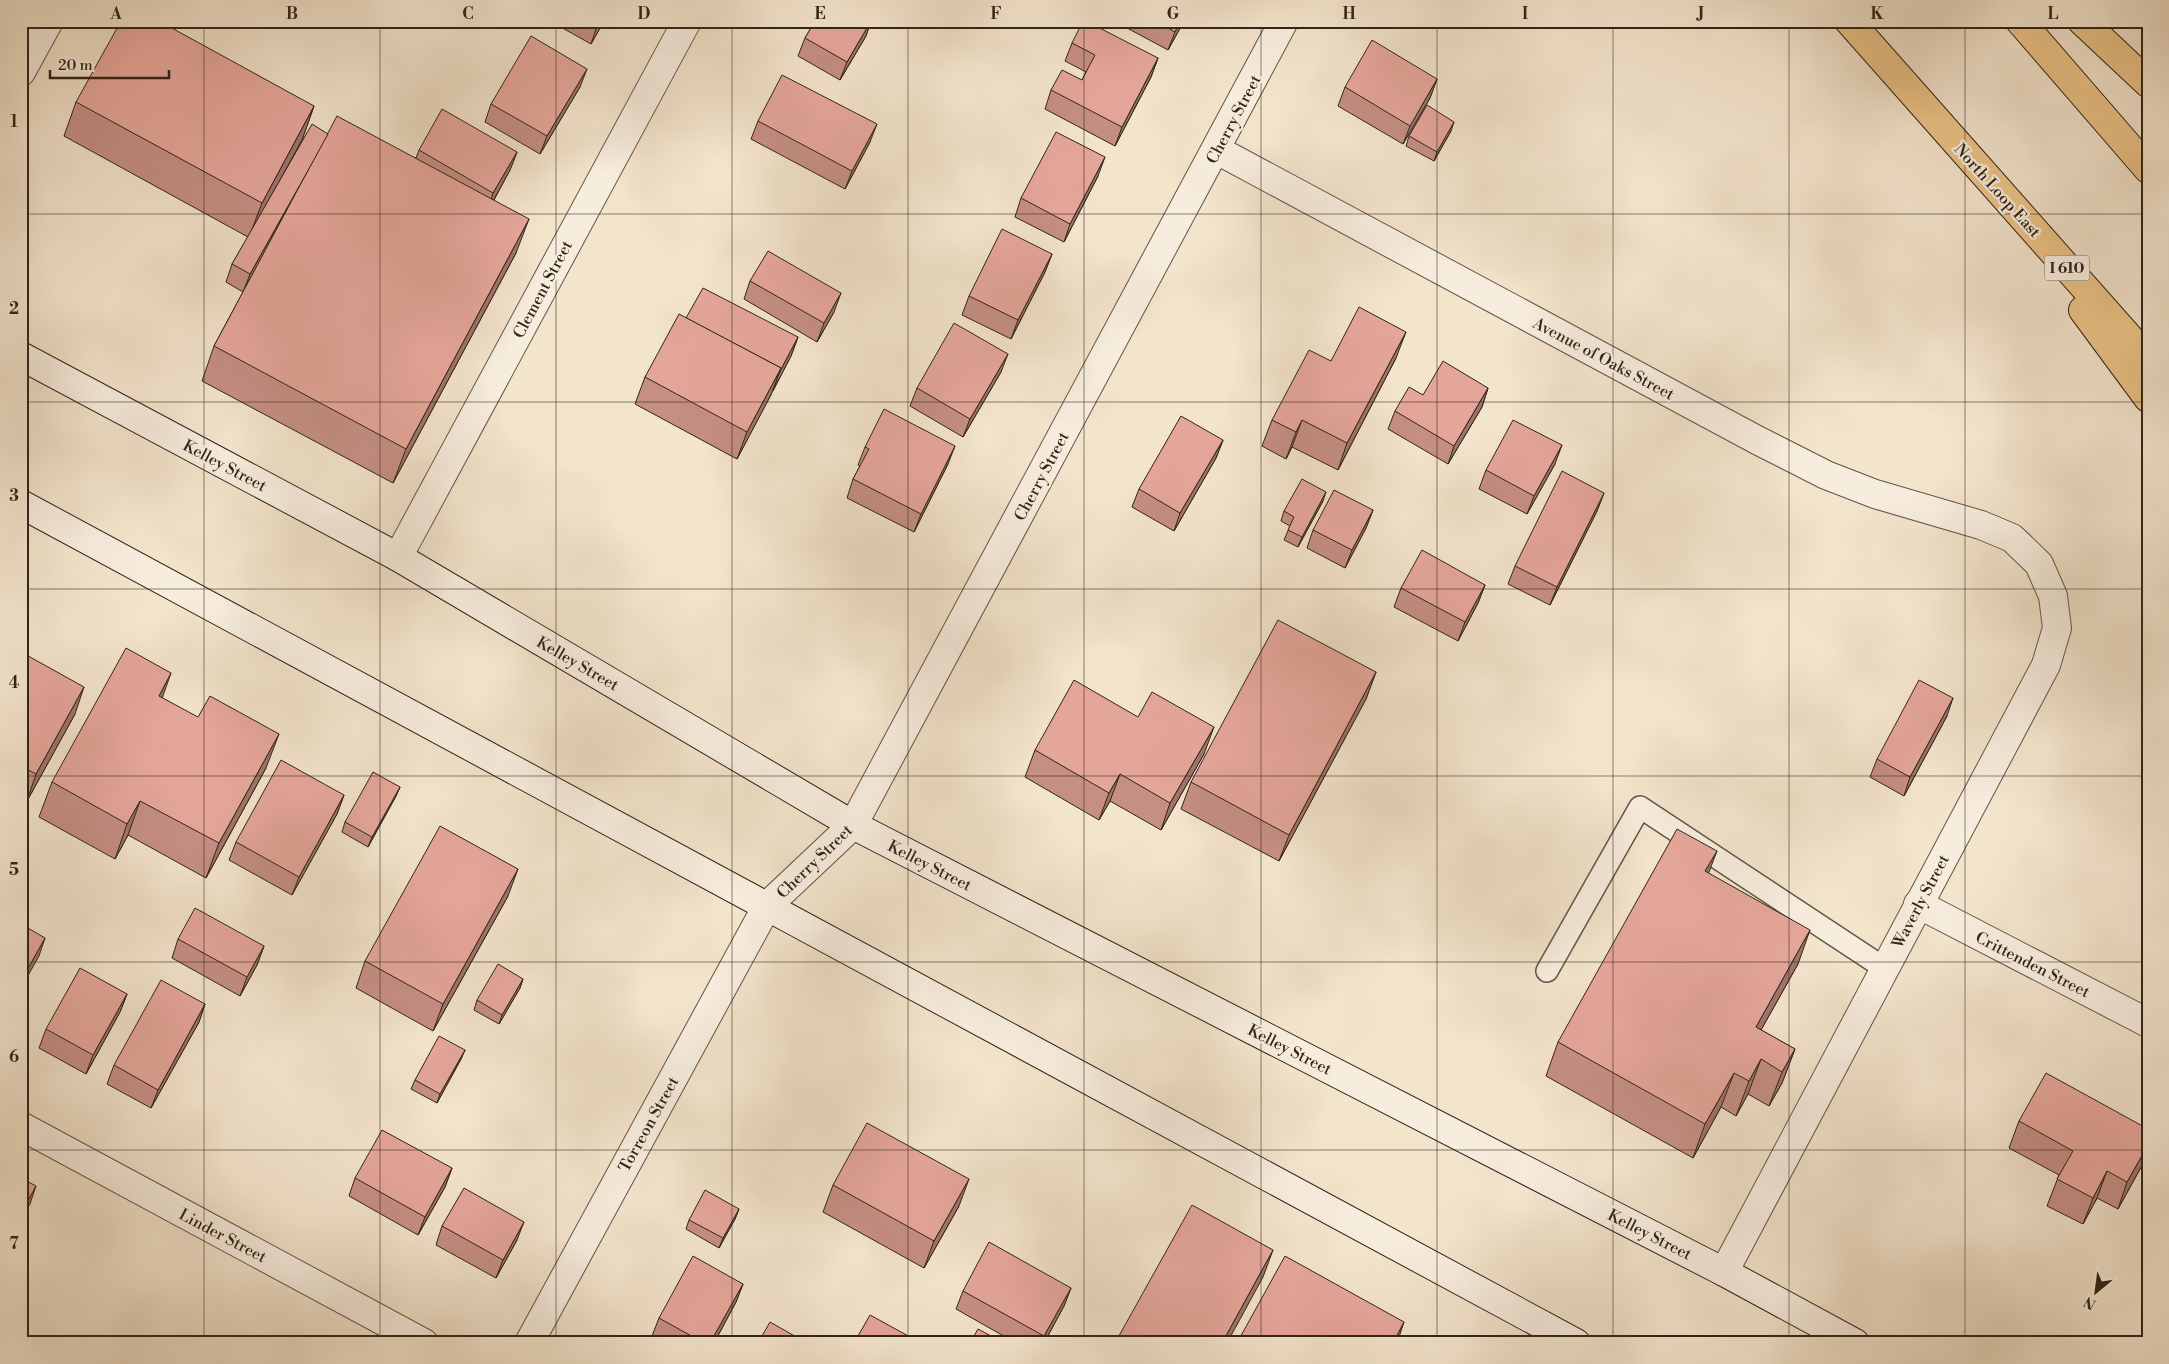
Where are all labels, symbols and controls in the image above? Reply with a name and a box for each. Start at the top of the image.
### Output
text: A [109,4,122,24]
text: B [286,4,298,24]
text: C [462,4,474,24]
text: D [638,4,651,24]
text: E [814,4,826,24]
text: F [990,4,1002,24]
text: G [1167,4,1180,24]
text: H [1342,4,1356,24]
text: I [1522,4,1528,24]
text: J [1696,4,1704,24]
text: K [1871,4,1885,24]
text: L [2048,4,2059,24]
scale bar [50,48,169,80]
text: 20 m [58,56,93,75]
street label: Cherry Street [1202,71,1266,167]
text: 1 [10,112,18,132]
street label: North Loop East [1950,139,2045,242]
street label: Clement Street [509,237,577,342]
road number: I 610 [2044,256,2090,280]
text: 2 [9,299,19,319]
street label: Avenue of Oaks Street [1529,313,1678,405]
street label: Cherry Street [1010,428,1074,524]
street label: Kelley Street [179,436,270,496]
text: 3 [9,486,19,506]
street label: Kelley Street [533,632,622,696]
text: 4 [9,673,20,693]
street label: Cherry Street [773,820,857,903]
street label: Kelley Street [884,836,975,896]
street label: Waverly Street [1887,851,1954,953]
text: 5 [9,860,19,880]
street label: Crittenden Street [1972,927,2093,1002]
street label: Kelley Street [1244,1020,1335,1080]
text: 6 [9,1047,19,1067]
street label: Torreon Street [614,1073,684,1176]
street label: Linder Street [175,1204,270,1267]
street label: Kelley Street [1604,1205,1695,1265]
text: 7 [9,1234,19,1254]
north arrow [2072,1266,2122,1316]
text: N [2081,1292,2099,1313]

